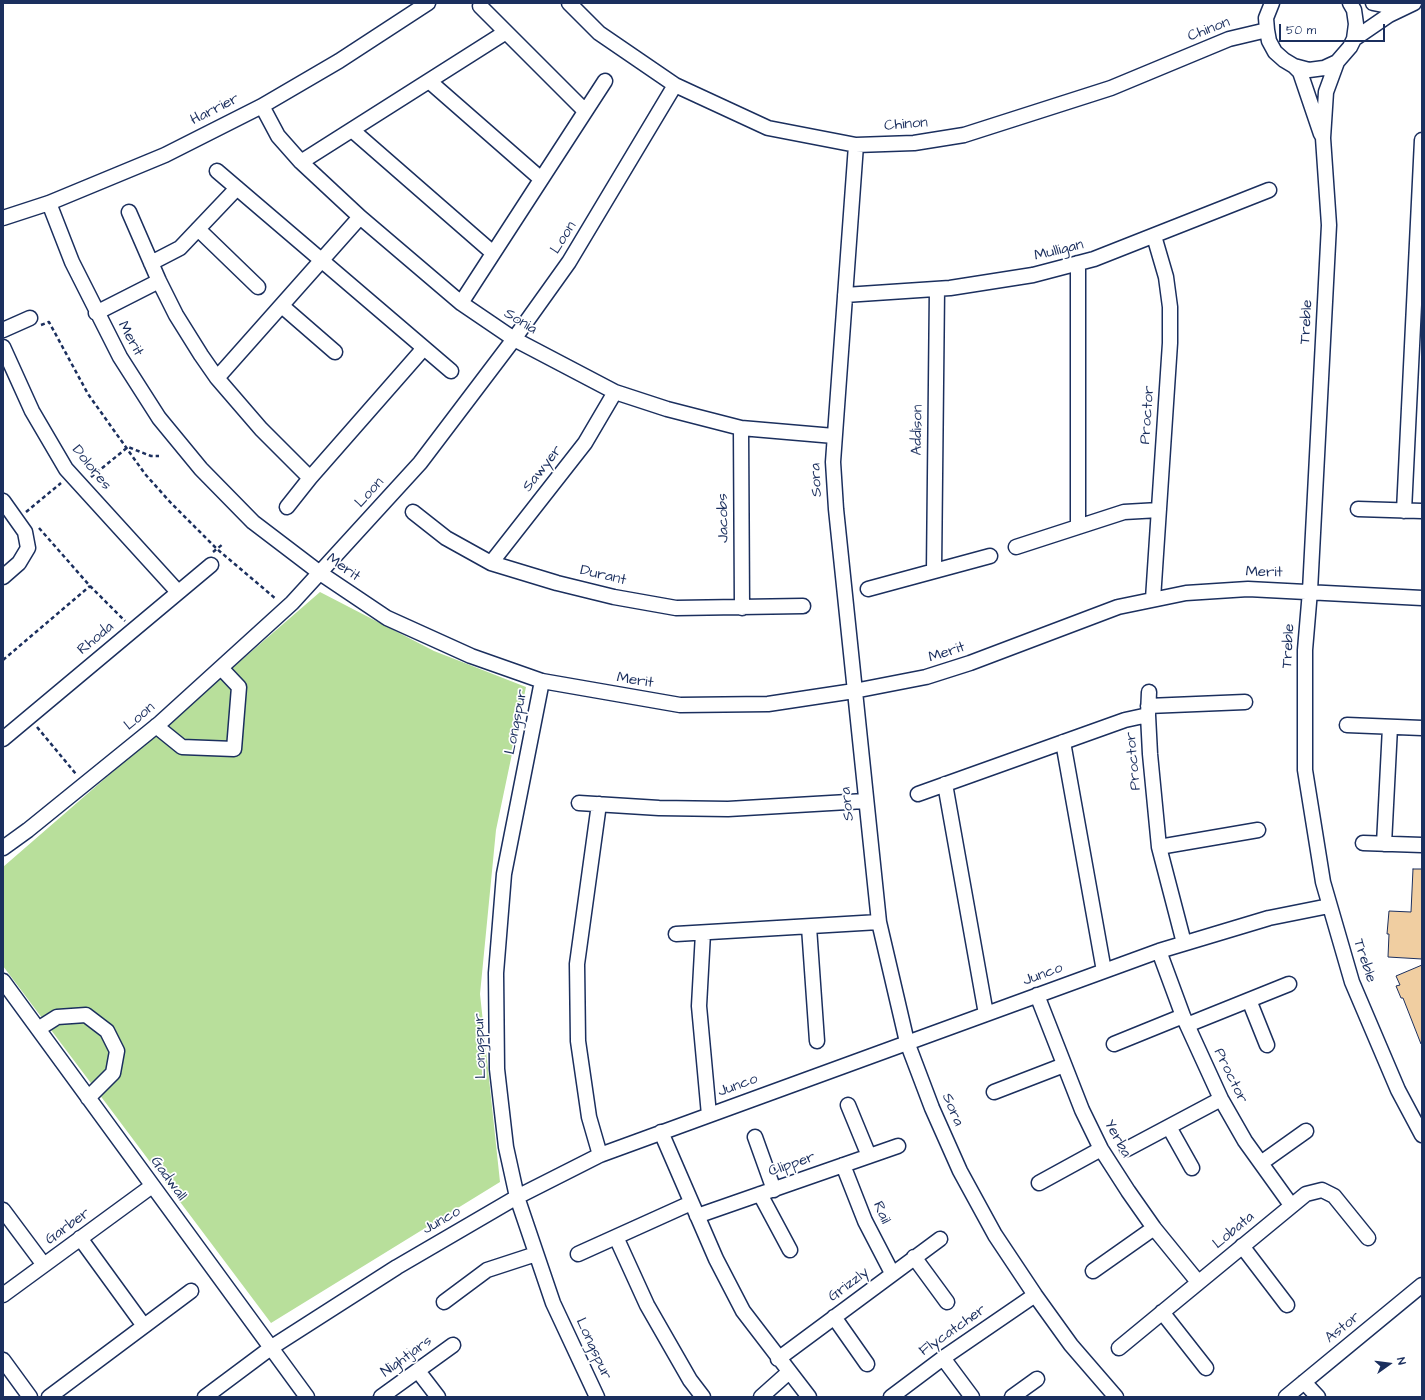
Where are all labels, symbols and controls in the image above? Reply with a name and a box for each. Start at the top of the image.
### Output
street label: Chinon [1185,14,1233,46]
scale bar [1281,16,1387,42]
text: 50 m [1286,22,1316,39]
street label: Harrier [188,90,242,130]
street label: Chinon [883,114,929,136]
street label: Loon [547,218,581,258]
street label: Mulligan [1033,236,1085,266]
street label: Treble [1297,299,1317,345]
street label: Sonia [500,305,540,339]
street label: Merit [113,318,147,360]
street label: Proctor [1137,385,1159,445]
street label: Addison [909,404,927,456]
street label: Dolores [67,442,115,494]
street label: Sawyer [519,442,567,496]
street label: Sora [807,463,827,497]
street label: Loon [352,474,388,512]
street label: Jacobs [715,493,733,543]
street label: Merit [323,550,363,586]
street label: Durant [578,562,628,590]
street label: Merit [1245,564,1283,582]
street label: Rhoda [74,619,118,659]
street label: Treble [1279,623,1299,669]
street label: Merit [927,639,967,667]
street label: Merit [615,669,655,693]
street label: Longspur [502,688,532,756]
street label: Loon [121,699,159,735]
street label: Proctor [1122,731,1146,791]
street label: Sora [837,786,859,822]
street label: Treble [1349,937,1379,985]
street label: Junco [1021,960,1065,990]
street label: Longspur [471,1013,491,1079]
street label: Proctor [1209,1046,1251,1106]
street label: Junco [716,1071,760,1101]
street label: Sora [937,1091,967,1129]
street label: Yerba [1099,1117,1135,1161]
street label: Clipper [766,1149,818,1181]
street label: Gadwall [146,1153,190,1205]
street label: Rail [868,1199,894,1227]
street label: Junco [420,1203,464,1239]
street label: Garber [42,1205,94,1249]
street label: Lobata [1210,1208,1258,1254]
street label: Grizzly [825,1264,873,1306]
street label: Flycatcher [916,1301,990,1361]
street label: Astor [1322,1308,1364,1348]
street label: Longspur [571,1315,615,1383]
street label: Nightjars [378,1332,436,1382]
north arrow [1369,1344,1409,1384]
text: N [1393,1356,1409,1366]

